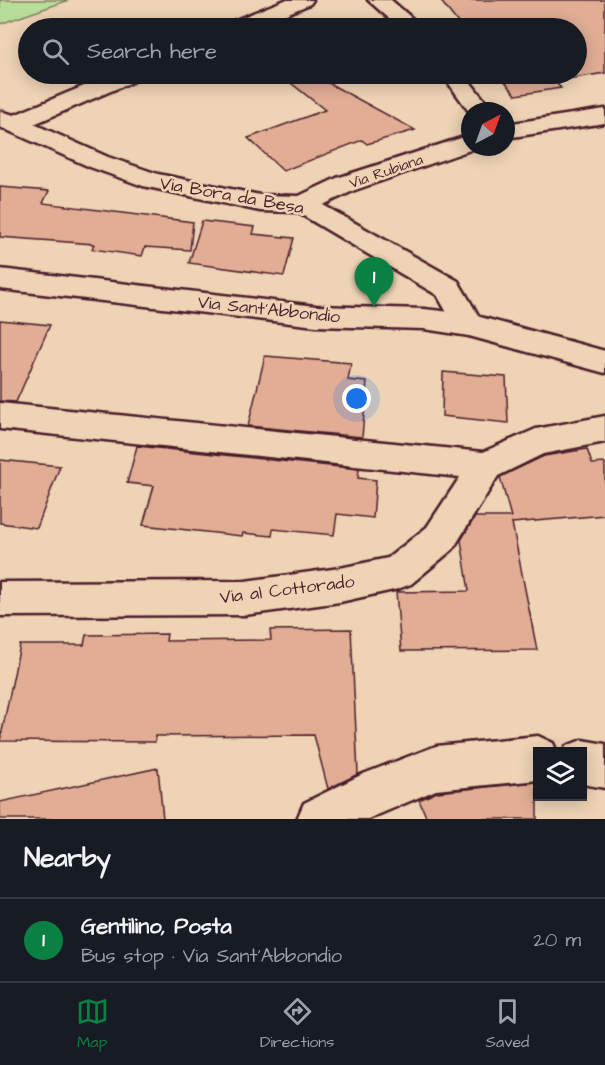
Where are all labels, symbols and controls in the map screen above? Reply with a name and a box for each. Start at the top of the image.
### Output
search box [18,18,587,84]
icon: search [39,35,72,68]
text: Search here [87,36,217,67]
north arrow [461,102,515,156]
street label: Via Rubiana [346,149,426,194]
street label: Via Bora da Besa [158,171,306,220]
pin: 1 [354,258,394,307]
street label: Via Sant'Abbondio [196,290,341,329]
your location [342,384,371,413]
street label: Via al Cottorado [218,569,356,610]
map controls [533,747,587,801]
button: layers [533,747,587,801]
text: Nearby [24,840,111,876]
text: Gentilino, Posta [81,911,232,942]
text: 1 [42,926,45,954]
text: 20 m [533,926,581,954]
text: Bus stop · Via Sant'Abbondio [81,942,342,970]
tab: Map [76,995,109,1053]
tab: Directions [260,995,334,1053]
tab: Saved [486,995,529,1053]

